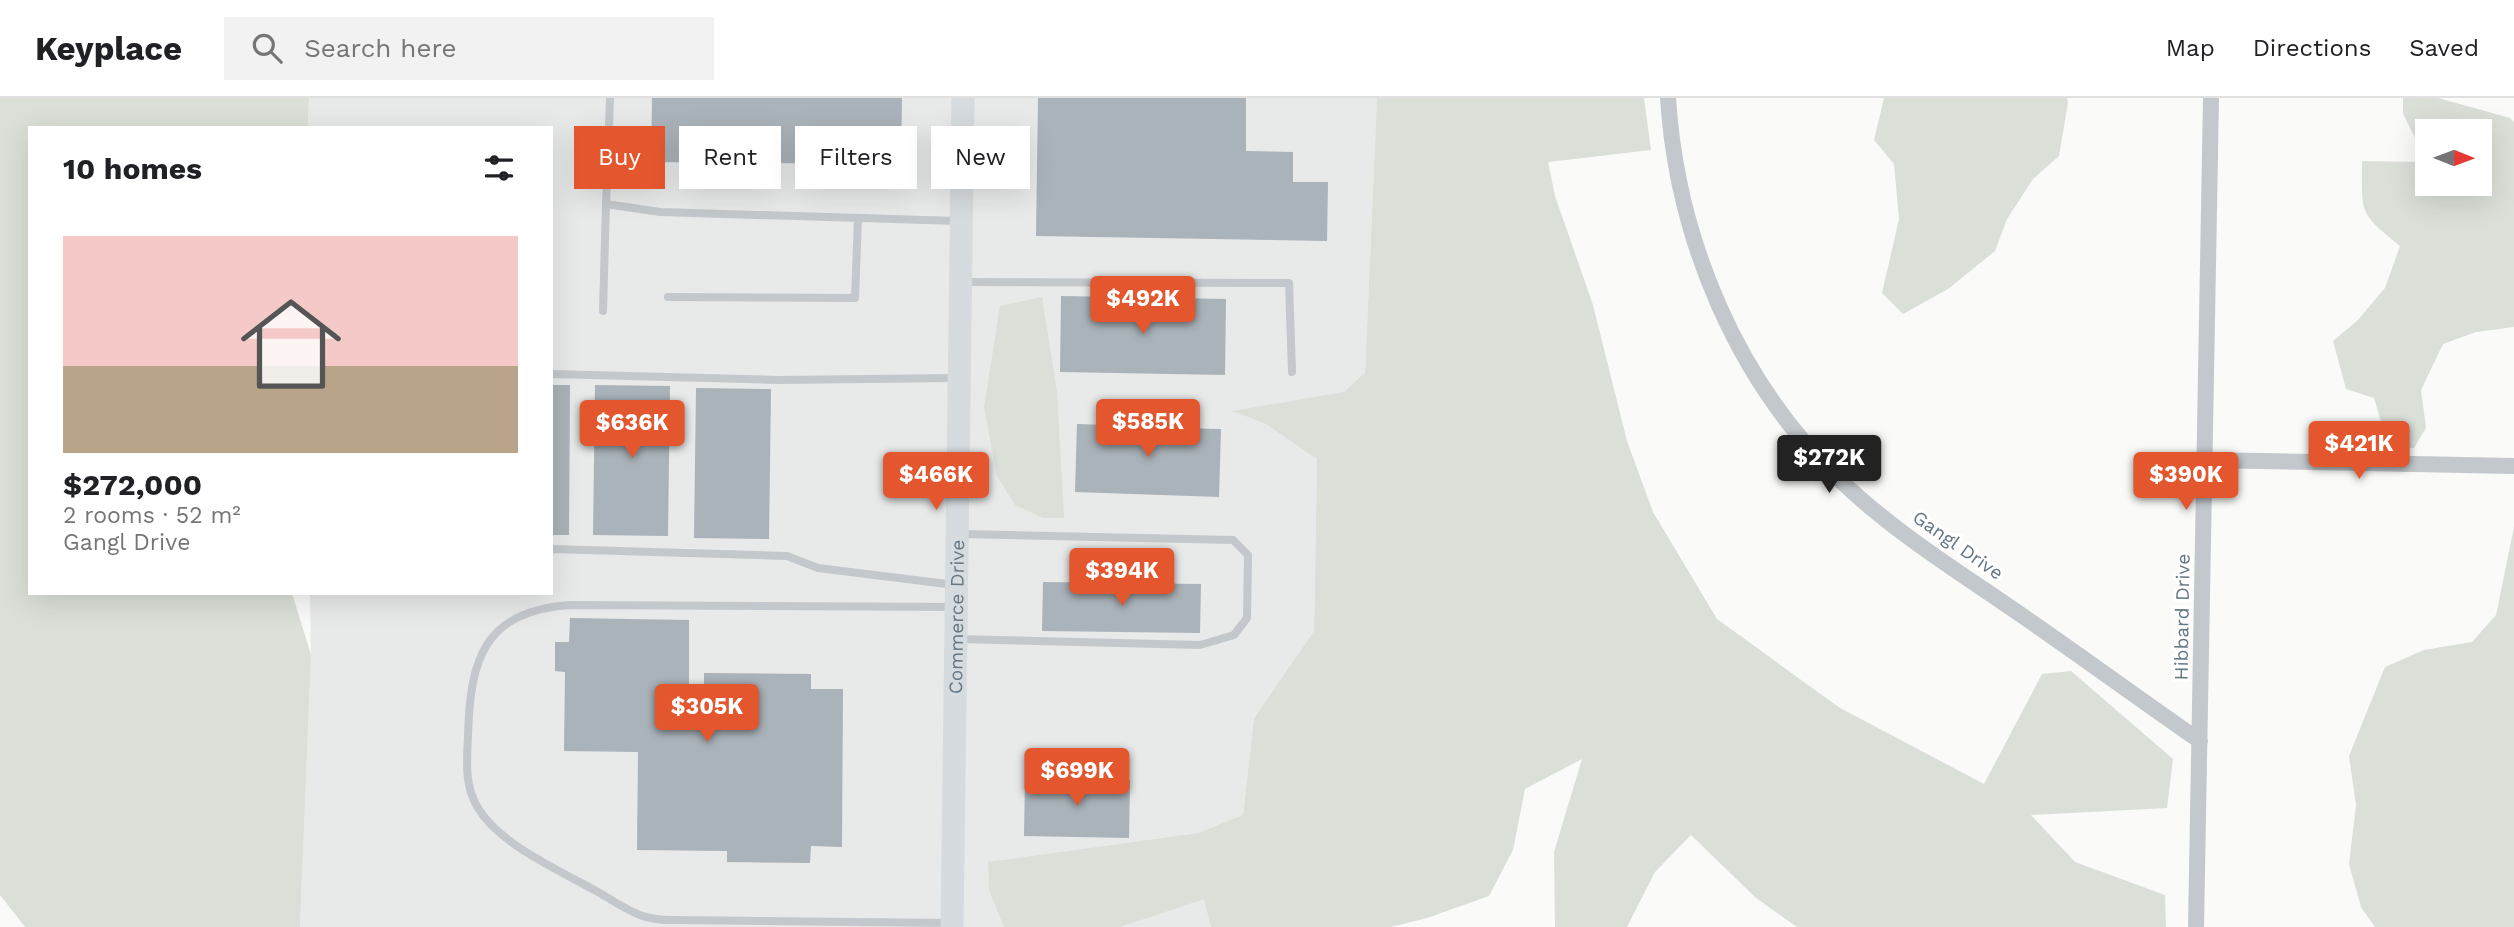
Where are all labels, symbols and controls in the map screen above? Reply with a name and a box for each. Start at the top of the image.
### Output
search box [224,17,714,80]
text: Keyplace [35,29,182,68]
icon: search [248,29,286,67]
text: Search here [304,33,457,63]
text: Map [2166,34,2215,62]
text: Directions [2253,34,2371,62]
text: Saved [2409,34,2479,62]
north arrow [2415,119,2492,196]
map controls [2415,119,2492,196]
chip: Buy [574,126,665,189]
chip: Rent [679,126,781,189]
chip: Filters [795,126,917,189]
chip: New [931,126,1030,189]
icon: filters [480,149,518,187]
text: 10 homes [63,151,202,186]
pin: $492K [1094,276,1192,336]
icon: home [228,281,354,407]
text: $492K [1106,285,1180,312]
pin: $636K [583,400,681,460]
pin: $585K [1099,400,1197,459]
text: $585K [1112,408,1184,435]
text: $636K [596,409,668,436]
pin: $421K [2310,422,2408,481]
text: $421K [2325,430,2393,457]
pin: $272K [1780,436,1878,495]
text: $272K [1793,444,1865,471]
pin: $466K [887,452,985,512]
pin: $390K [2137,452,2235,512]
text: $466K [899,461,973,488]
text: $390K [2149,461,2223,488]
text: $272,000 [63,467,202,502]
text: 2 rooms · 52 m² [63,502,241,529]
street label: Gangl Drive [1908,505,2008,585]
text: Gangl Drive [63,529,190,556]
street label: Commerce Drive [944,540,969,694]
pin: $394K [1073,548,1171,608]
street label: Hibbard Drive [2169,553,2195,681]
text: $394K [1085,557,1159,584]
pin: $305K [658,684,756,744]
text: $305K [671,693,743,720]
pin: $699K [1028,748,1126,808]
text: $699K [1040,757,1114,784]

